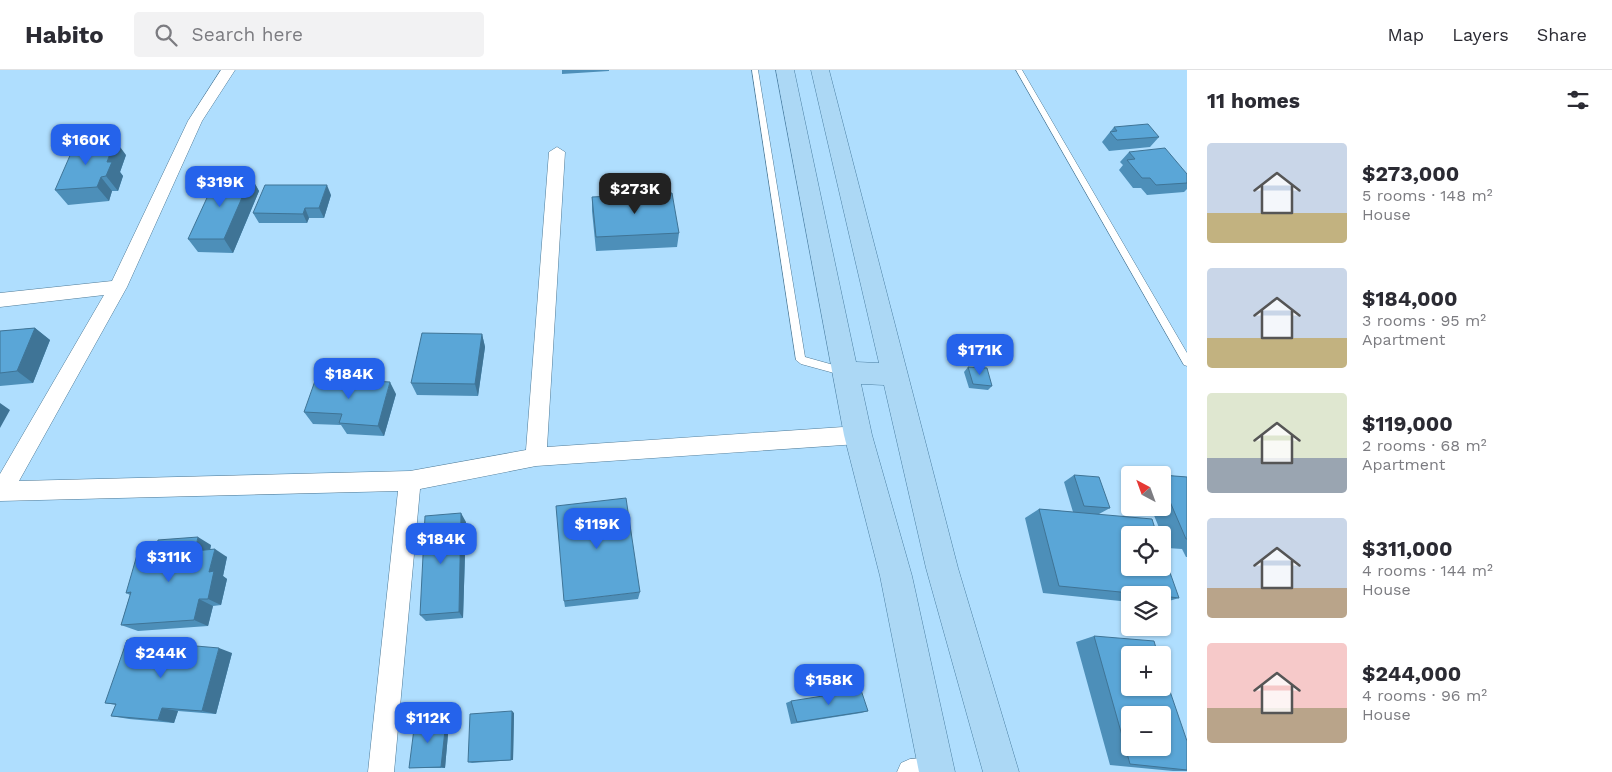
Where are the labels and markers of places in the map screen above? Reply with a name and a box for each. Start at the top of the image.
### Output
pin: $160K [51,124,121,166]
pin: $319K [185,166,255,208]
pin: $273K [600,172,670,215]
pin: $171K [945,334,1015,376]
pin: $184K [314,358,384,400]
pin: $119K [562,508,632,550]
pin: $184K [406,522,476,565]
pin: $311K [134,540,204,583]
pin: $244K [126,636,196,679]
pin: $158K [794,664,864,706]
pin: $112K [393,702,463,744]

